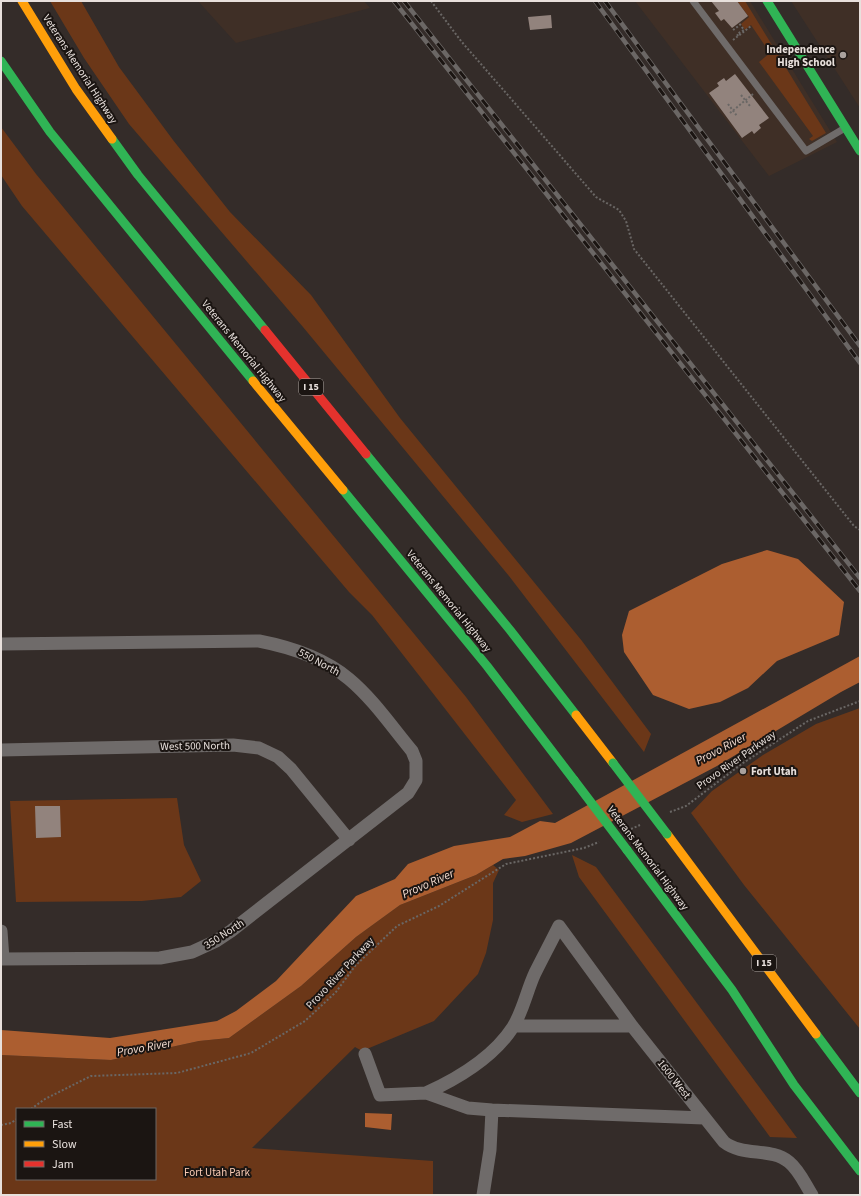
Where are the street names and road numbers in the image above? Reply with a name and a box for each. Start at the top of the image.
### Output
street label: Veterans Memorial Highway [39,12,121,126]
street label: Veterans Memorial Highway [198,297,290,405]
road number: I 15 [299,379,323,395]
street label: Veterans Memorial Highway [403,547,495,655]
street label: 550 North [296,645,342,679]
street label: Provo River Parkway [693,727,779,793]
street label: West 500 North [160,738,230,754]
street label: Veterans Memorial Highway [604,803,692,913]
street label: 350 North [201,915,247,953]
street label: Provo River Parkway [303,934,377,1012]
road number: I 15 [752,955,776,971]
street label: 1600 West [654,1056,694,1102]

